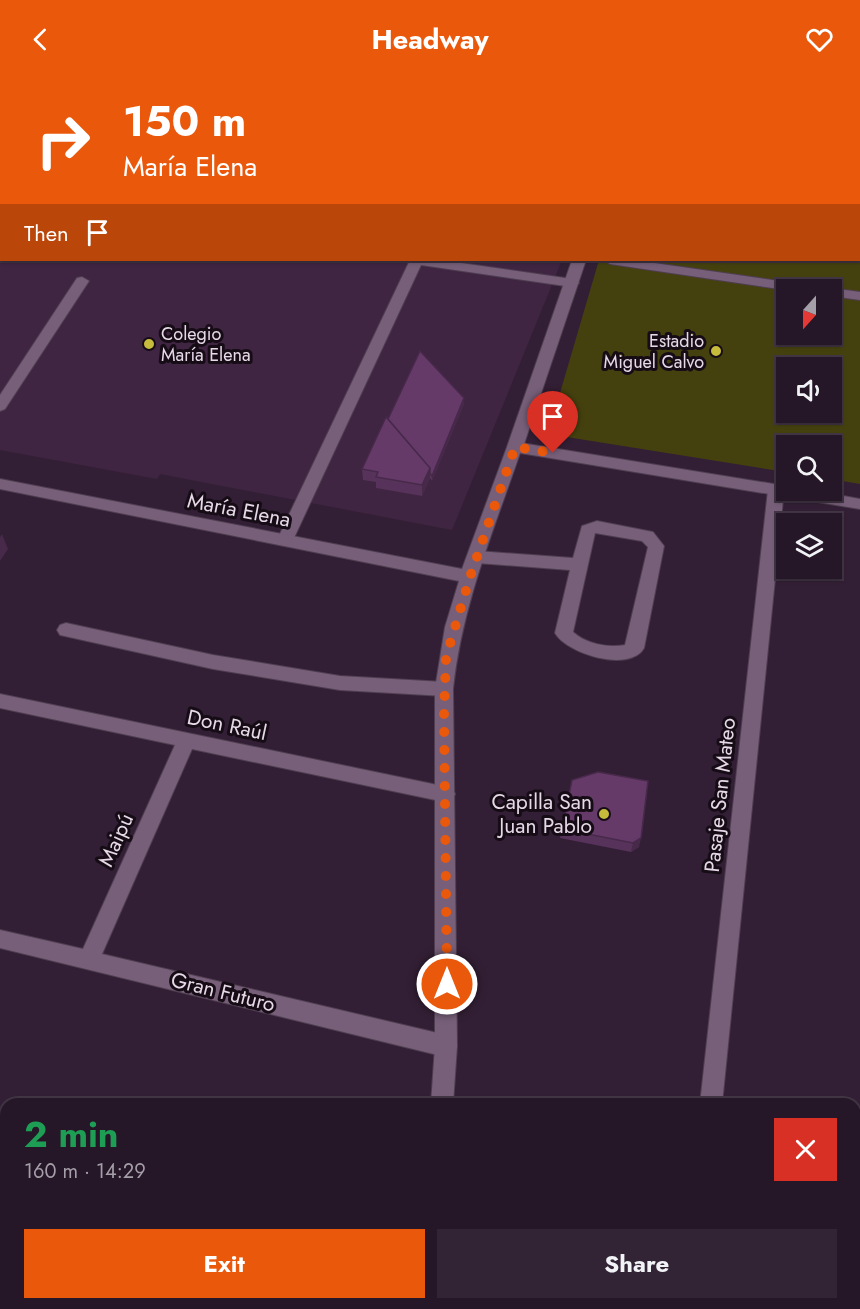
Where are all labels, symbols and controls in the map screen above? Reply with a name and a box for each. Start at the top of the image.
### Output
text: Headway [372,20,488,59]
icon: back [24,23,57,56]
icon: heart [803,23,836,56]
text: 150 m [123,91,246,152]
icon: right [24,102,102,180]
text: María Elena [123,147,257,186]
icon: arrive [81,216,114,249]
text: Then [24,217,69,249]
north arrow [776,279,842,345]
map controls [776,279,842,579]
place label: Colegio María Elena [161,321,251,368]
place label: Estadio Miguel Calvo [604,328,704,375]
marker: Colegio María Elena [142,337,156,351]
marker: Estadio Miguel Calvo [709,344,723,358]
button: sound [776,357,842,423]
pin [527,391,578,453]
icon: arrive [536,400,569,433]
button: search [776,435,842,501]
street label: María Elena [185,485,293,535]
button: layers [776,513,842,579]
street label: Don Raúl [184,702,270,748]
street label: Pasaje San Mateo [697,716,743,874]
place label: Capilla San Juan Pablo [491,787,592,841]
marker: Capilla San Juan Pablo [597,807,611,821]
street label: Maipú [91,809,141,871]
position arrow [415,952,479,1016]
street label: Gran Futuro [168,965,278,1019]
text: 2 min [24,1108,119,1160]
button: close [774,1118,837,1181]
text: 160 m · 14:29 [24,1157,146,1186]
button: Exit [24,1229,425,1298]
button: Share [437,1229,837,1298]

